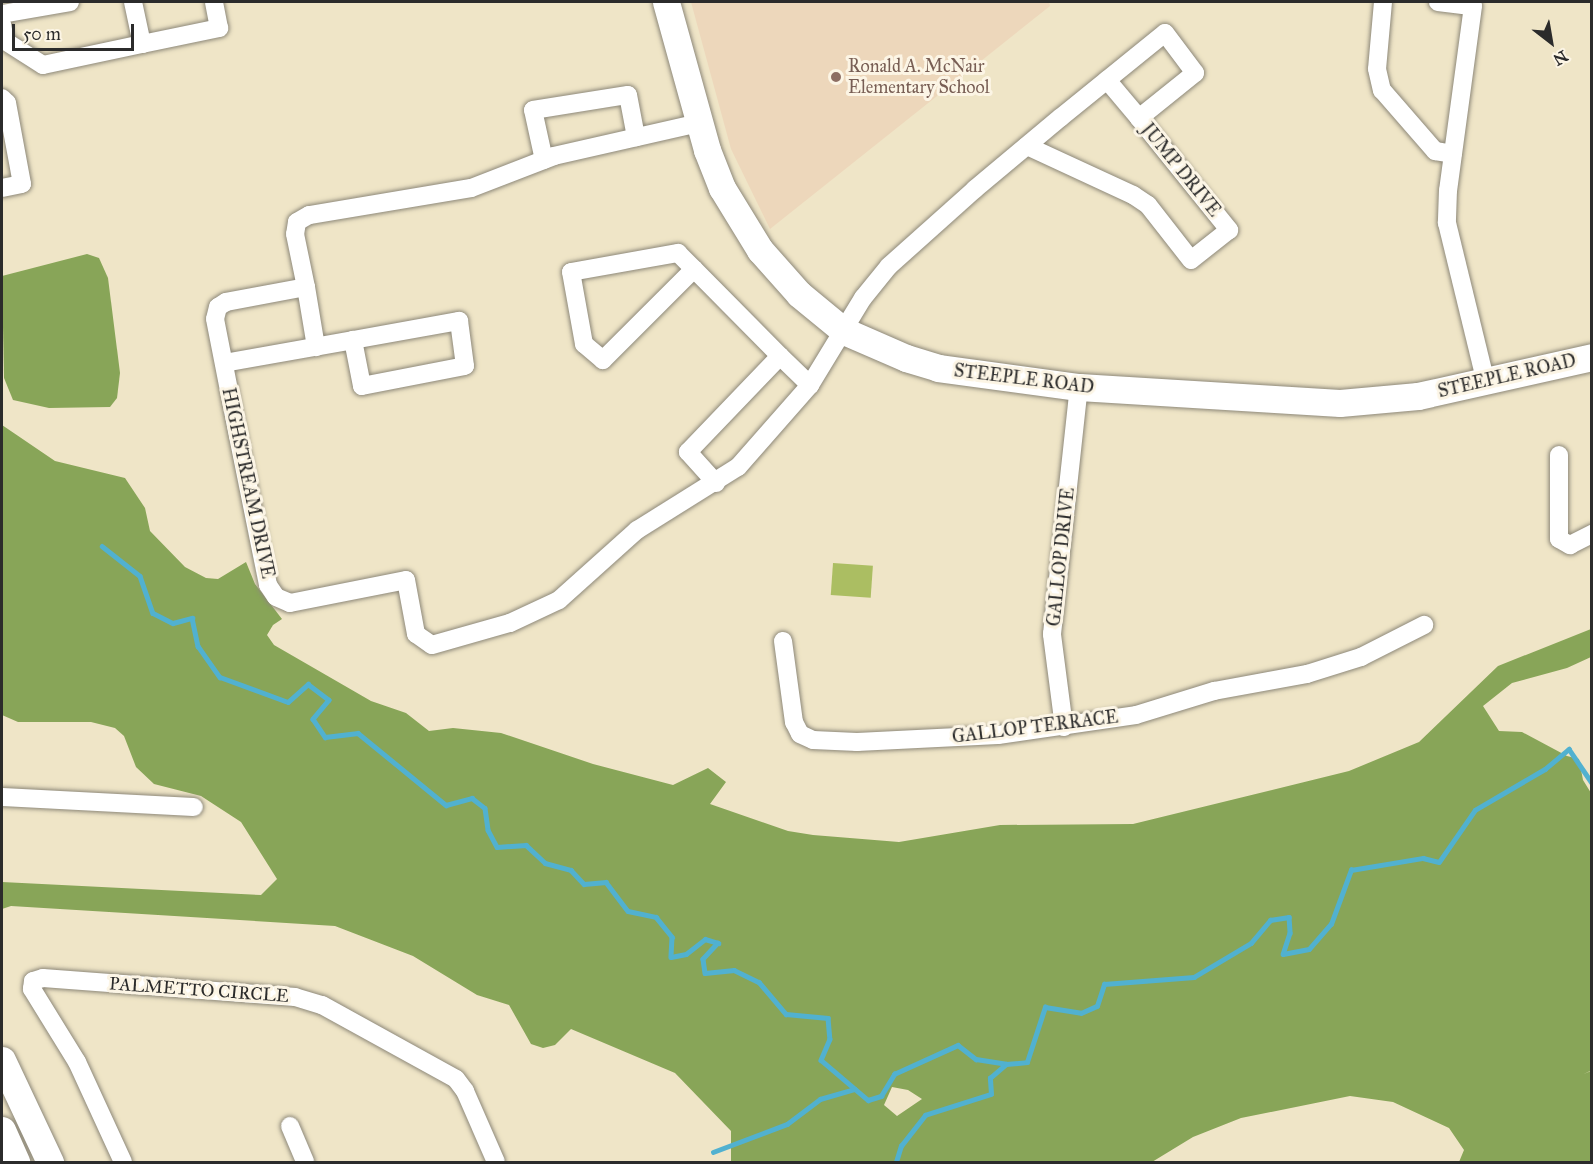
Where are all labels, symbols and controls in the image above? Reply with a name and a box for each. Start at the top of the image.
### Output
scale bar [15,12,136,50]
north arrow [1521,12,1581,72]
text: 50 m [23,23,61,45]
text: N [1550,46,1571,69]
place label: Ronald A. McNair Elementary School [848,56,990,98]
marker: Ronald A. McNair Elementary School [829,70,843,84]
street label: JUMP DRIVE [1137,119,1225,221]
street label: STEEPLE ROAD [1436,350,1578,402]
street label: STEEPLE ROAD [953,360,1095,398]
street label: HIGHSTREAM DRIVE [217,386,279,580]
street label: GALLOP DRIVE [1043,487,1079,627]
street label: GALLOP TERRACE [951,706,1119,748]
street label: PALMETTO CIRCLE [108,973,290,1007]

